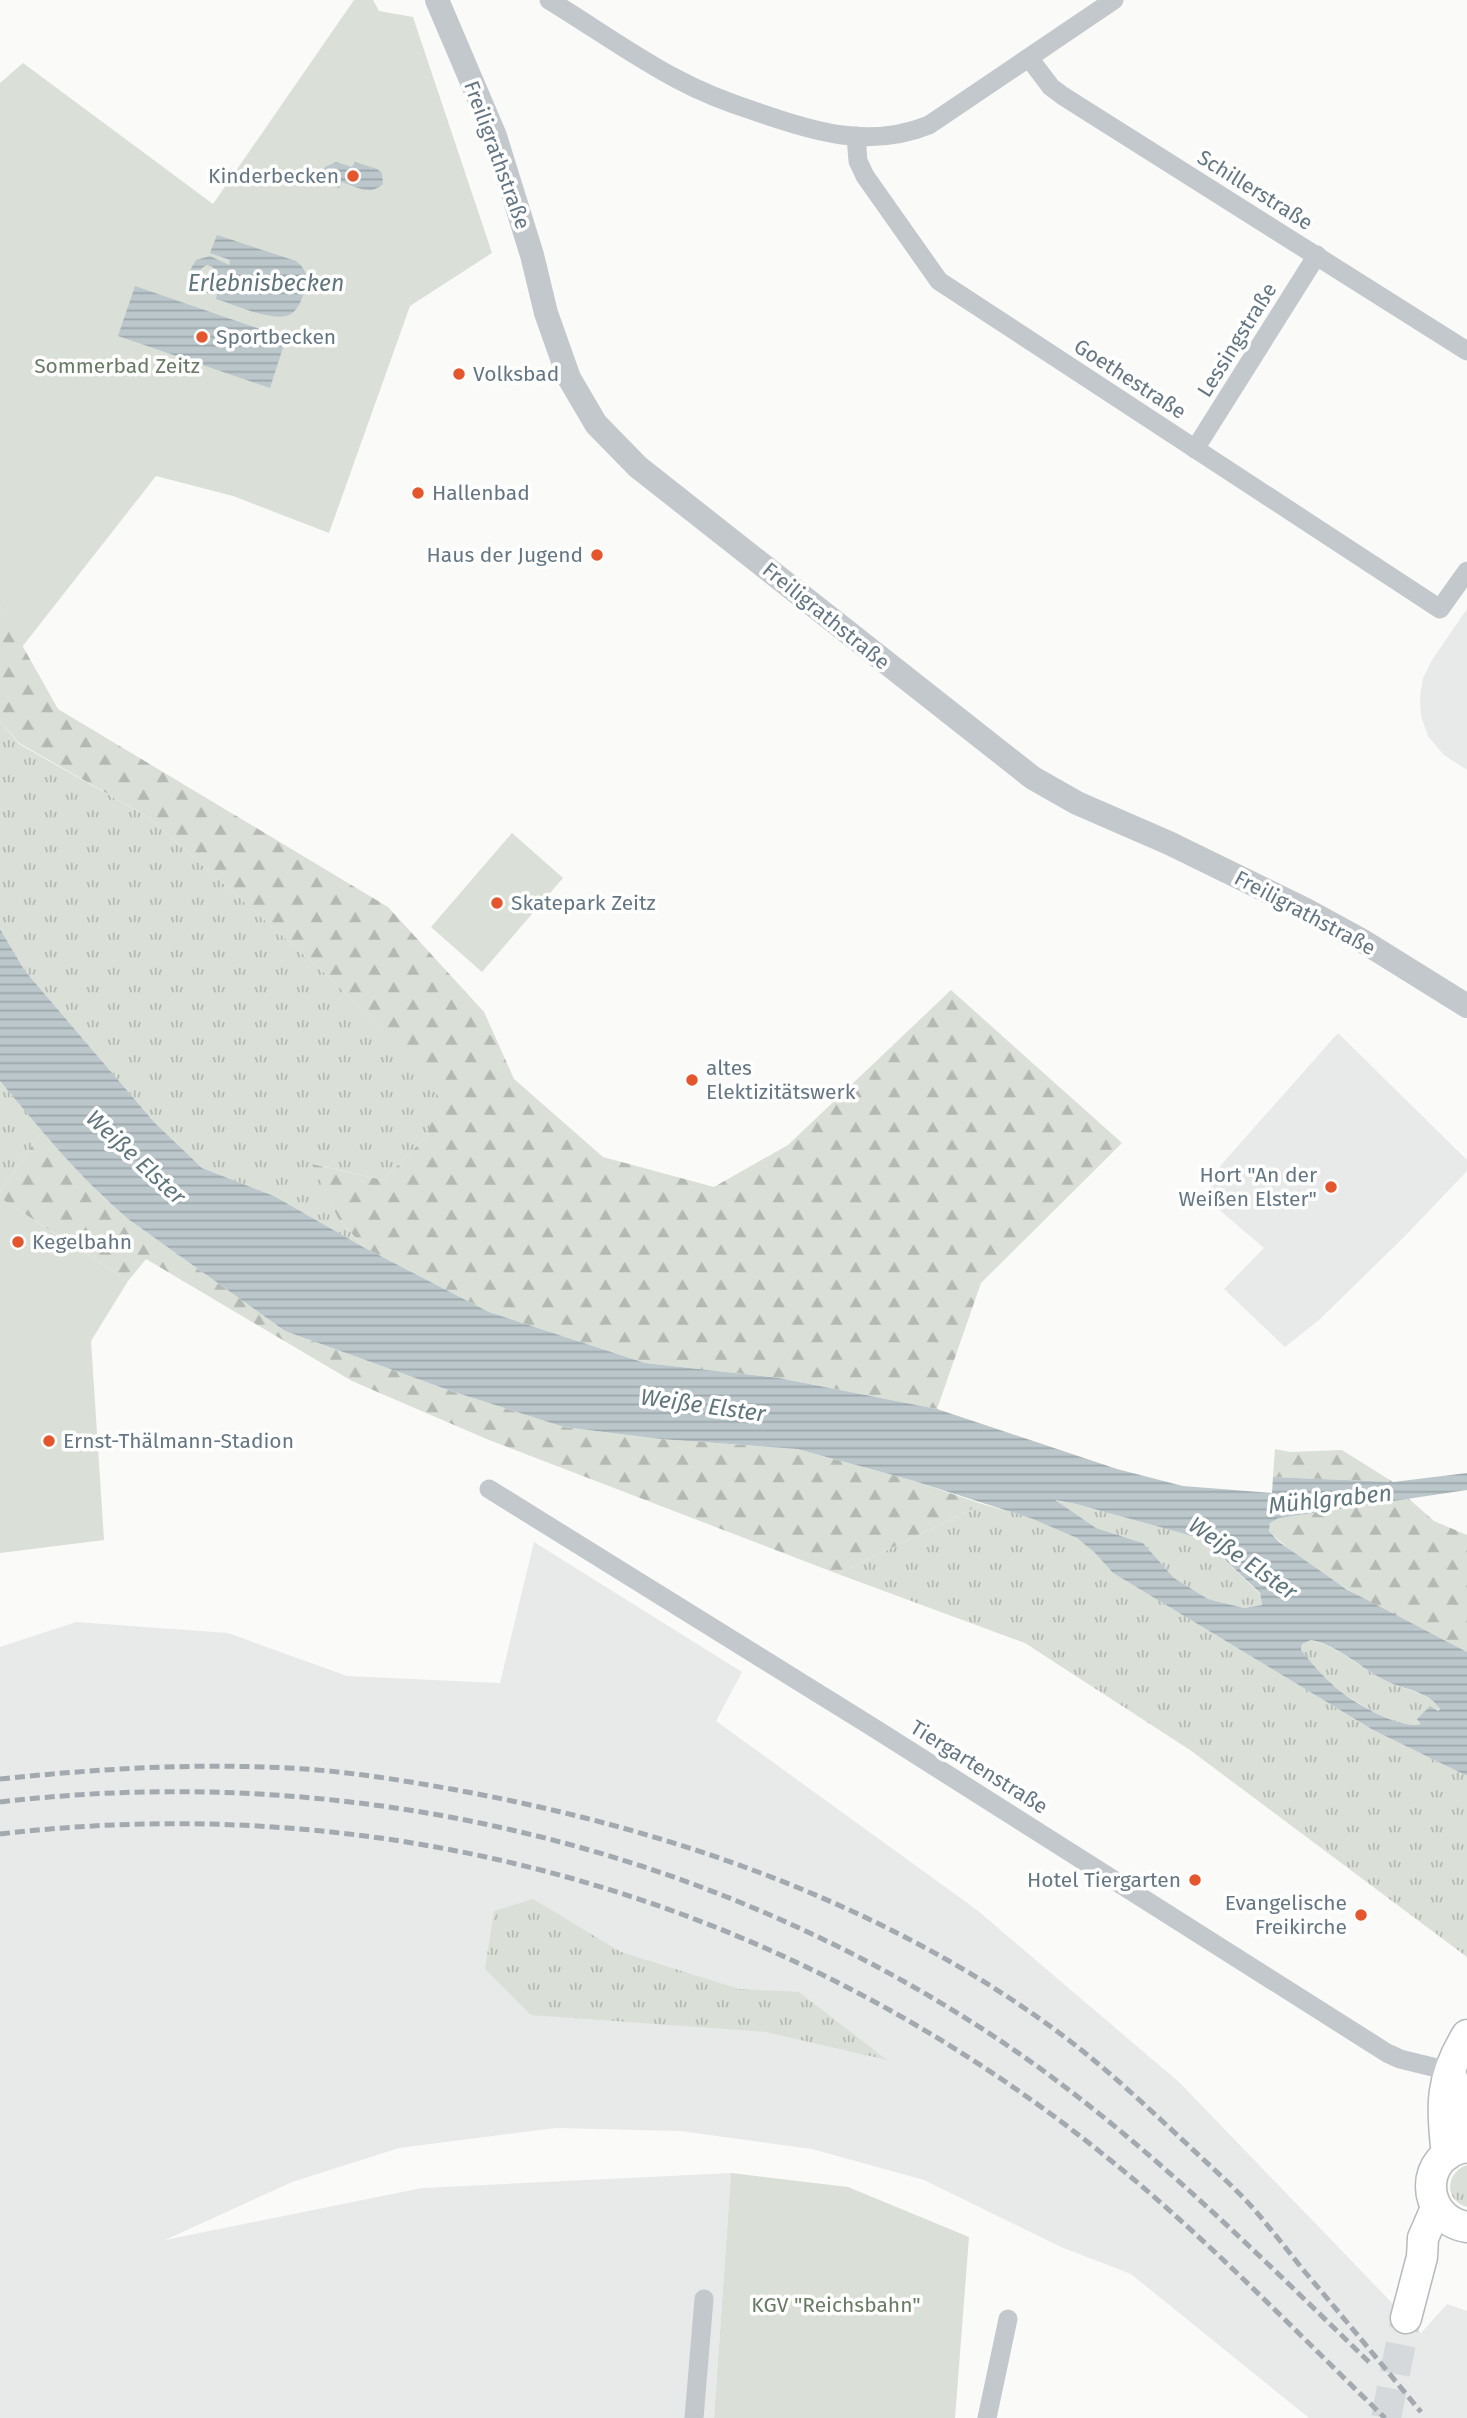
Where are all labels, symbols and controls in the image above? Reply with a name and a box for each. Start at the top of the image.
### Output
street label: Freiligrathstraße [458,77,536,233]
street label: Schillerstraße [1192,144,1318,236]
place label: Kinderbecken [208,163,339,189]
marker: Kinderbecken [345,168,361,184]
water label: Erlebnisbecken [188,269,344,297]
street label: Lessingstraße [1192,278,1282,402]
place label: Sportbecken [216,324,336,350]
marker: Sportbecken [194,329,210,345]
street label: Goethestraße [1069,333,1191,425]
park label: Sommerbad Zeitz [34,353,200,379]
place label: Volksbad [473,361,559,387]
marker: Volksbad [451,366,467,382]
place label: Hallenbad [432,480,530,506]
marker: Hallenbad [410,485,426,501]
place label: Haus der Jugend [427,542,583,568]
marker: Haus der Jugend [589,547,605,563]
street label: Freiligrathstraße [757,557,895,675]
street label: Freiligrathstraße [1230,865,1380,961]
place label: Skatepark Zeitz [511,890,656,916]
marker: Skatepark Zeitz [489,895,505,911]
place label: altes Elektizitätswerk [706,1055,856,1105]
marker: altes Elektizitätswerk [684,1072,700,1088]
water label: Weiße Elster [80,1104,192,1211]
place label: Hort "An der Weißen Elster" [1178,1162,1317,1212]
marker: Hort "An der Weißen Elster" [1323,1179,1339,1195]
place label: Kegelbahn [32,1229,132,1255]
marker: Kegelbahn [10,1234,26,1250]
water label: Weiße Elster [639,1382,768,1428]
place label: Ernst-Thälmann-Stadion [63,1428,294,1454]
marker: Ernst-Thälmann-Stadion [41,1433,57,1449]
water label: Mühlgraben [1267,1479,1393,1519]
water label: Weiße Elster [1183,1510,1304,1606]
street label: Tiergartenstraße [905,1714,1053,1820]
place label: Hotel Tiergarten [1027,1867,1181,1893]
marker: Hotel Tiergarten [1187,1872,1203,1888]
place label: Evangelische Freikirche [1225,1890,1347,1940]
marker: Evangelische Freikirche [1353,1907,1369,1923]
park label: KGV "Reichsbahn" [751,2292,921,2318]

